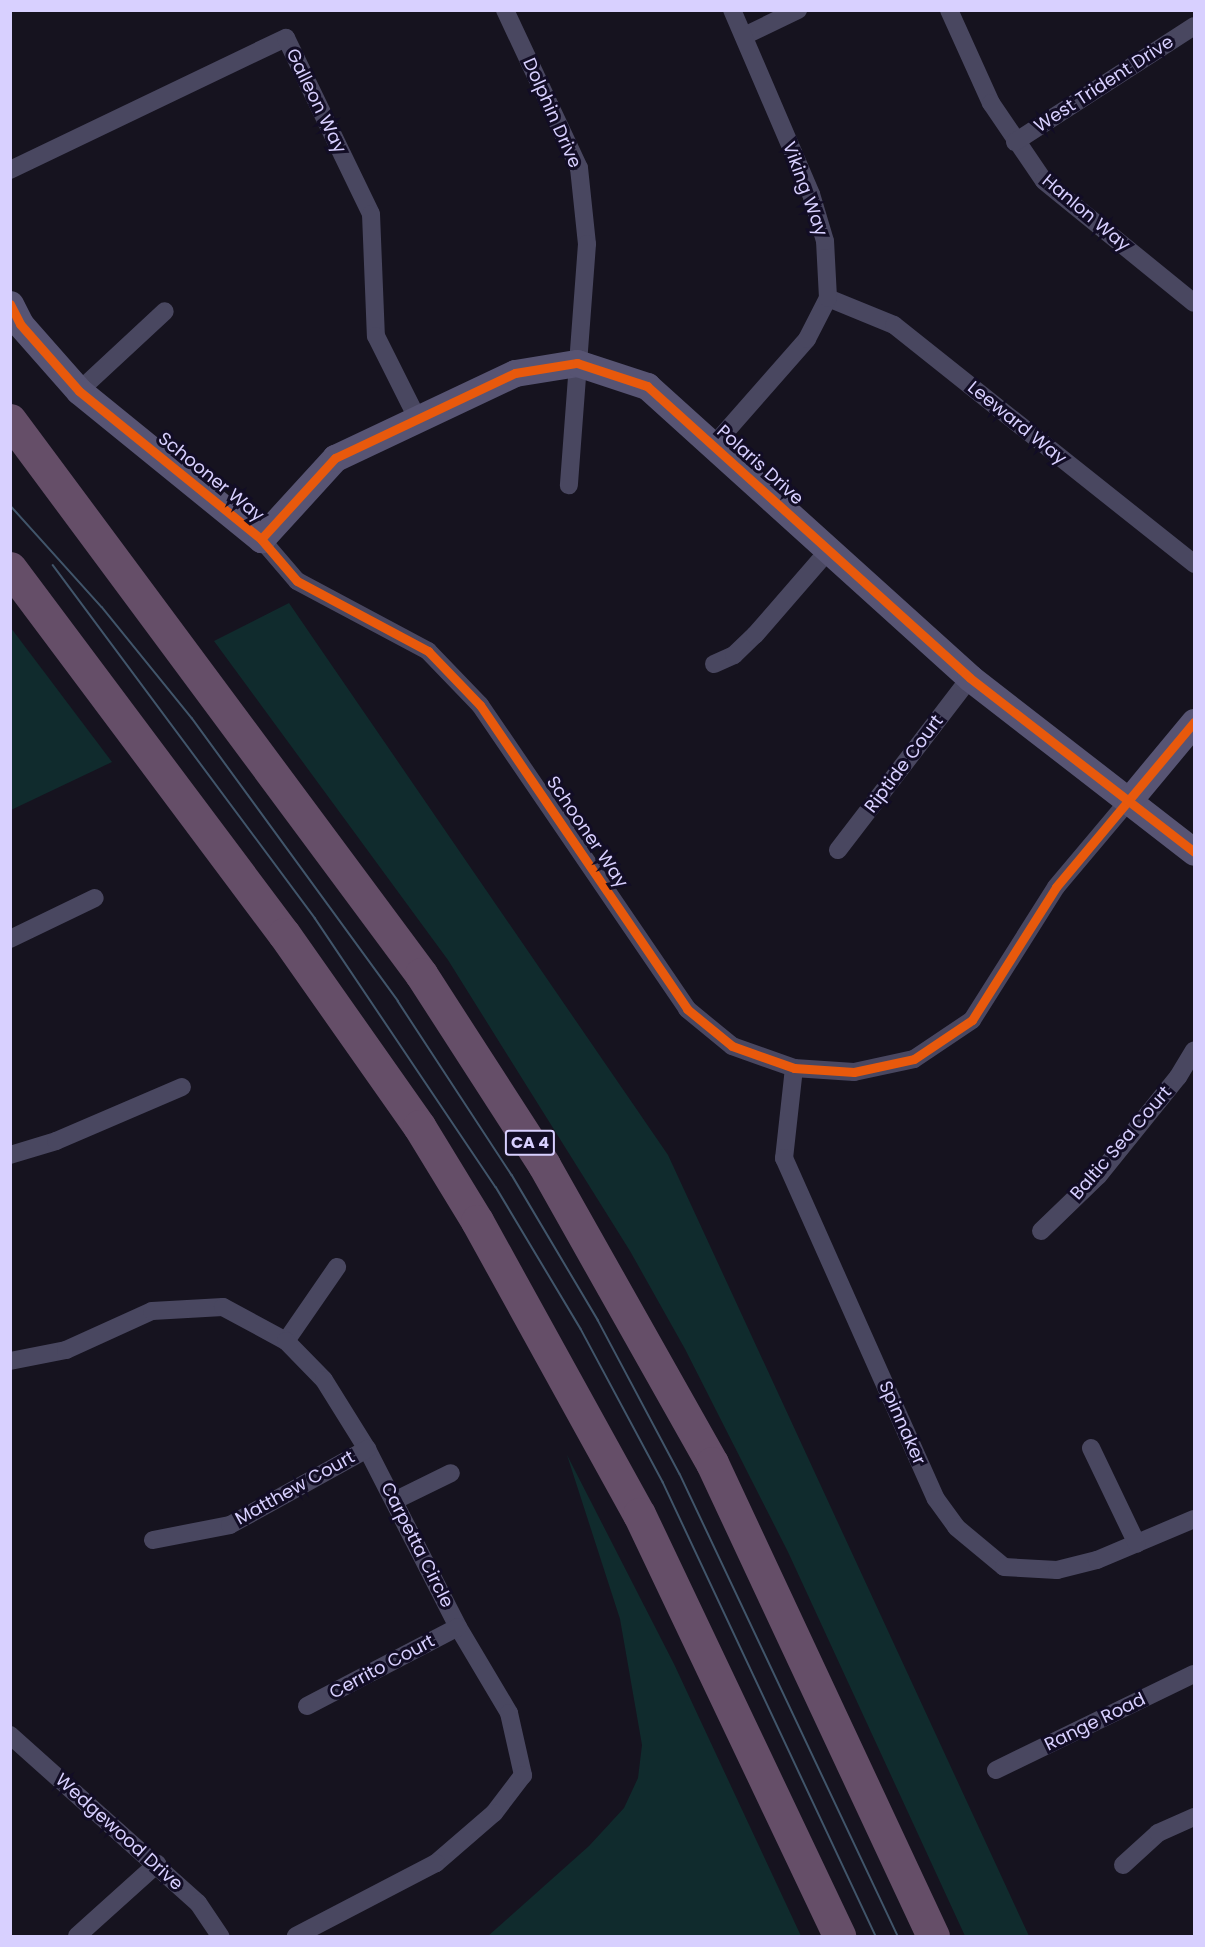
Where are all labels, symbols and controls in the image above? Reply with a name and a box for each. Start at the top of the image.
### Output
street label: West Trident Drive [1030,31,1178,137]
street label: Galleon Way [281,45,351,157]
street label: Dolphin Drive [518,55,586,171]
street label: Viking Way [778,139,832,239]
street label: Hanlon Way [1038,170,1134,256]
street label: Leeward Way [963,377,1071,469]
street label: Polaris Drive [712,421,808,509]
street label: Schooner Way [154,428,268,526]
street label: Riptide Court [860,711,948,817]
street label: Schooner Way [542,772,632,892]
street label: Baltic Sea Court [1066,1082,1176,1204]
road number: CA 4 [504,1130,556,1156]
street label: Spinnaker [874,1378,930,1468]
street label: Matthew Court [232,1446,358,1530]
street label: Carpetta Circle [376,1479,458,1611]
street label: Cerrito Court [326,1630,438,1704]
street label: Range Road [1041,1688,1149,1756]
street label: Wedgewood Drive [51,1769,187,1895]

